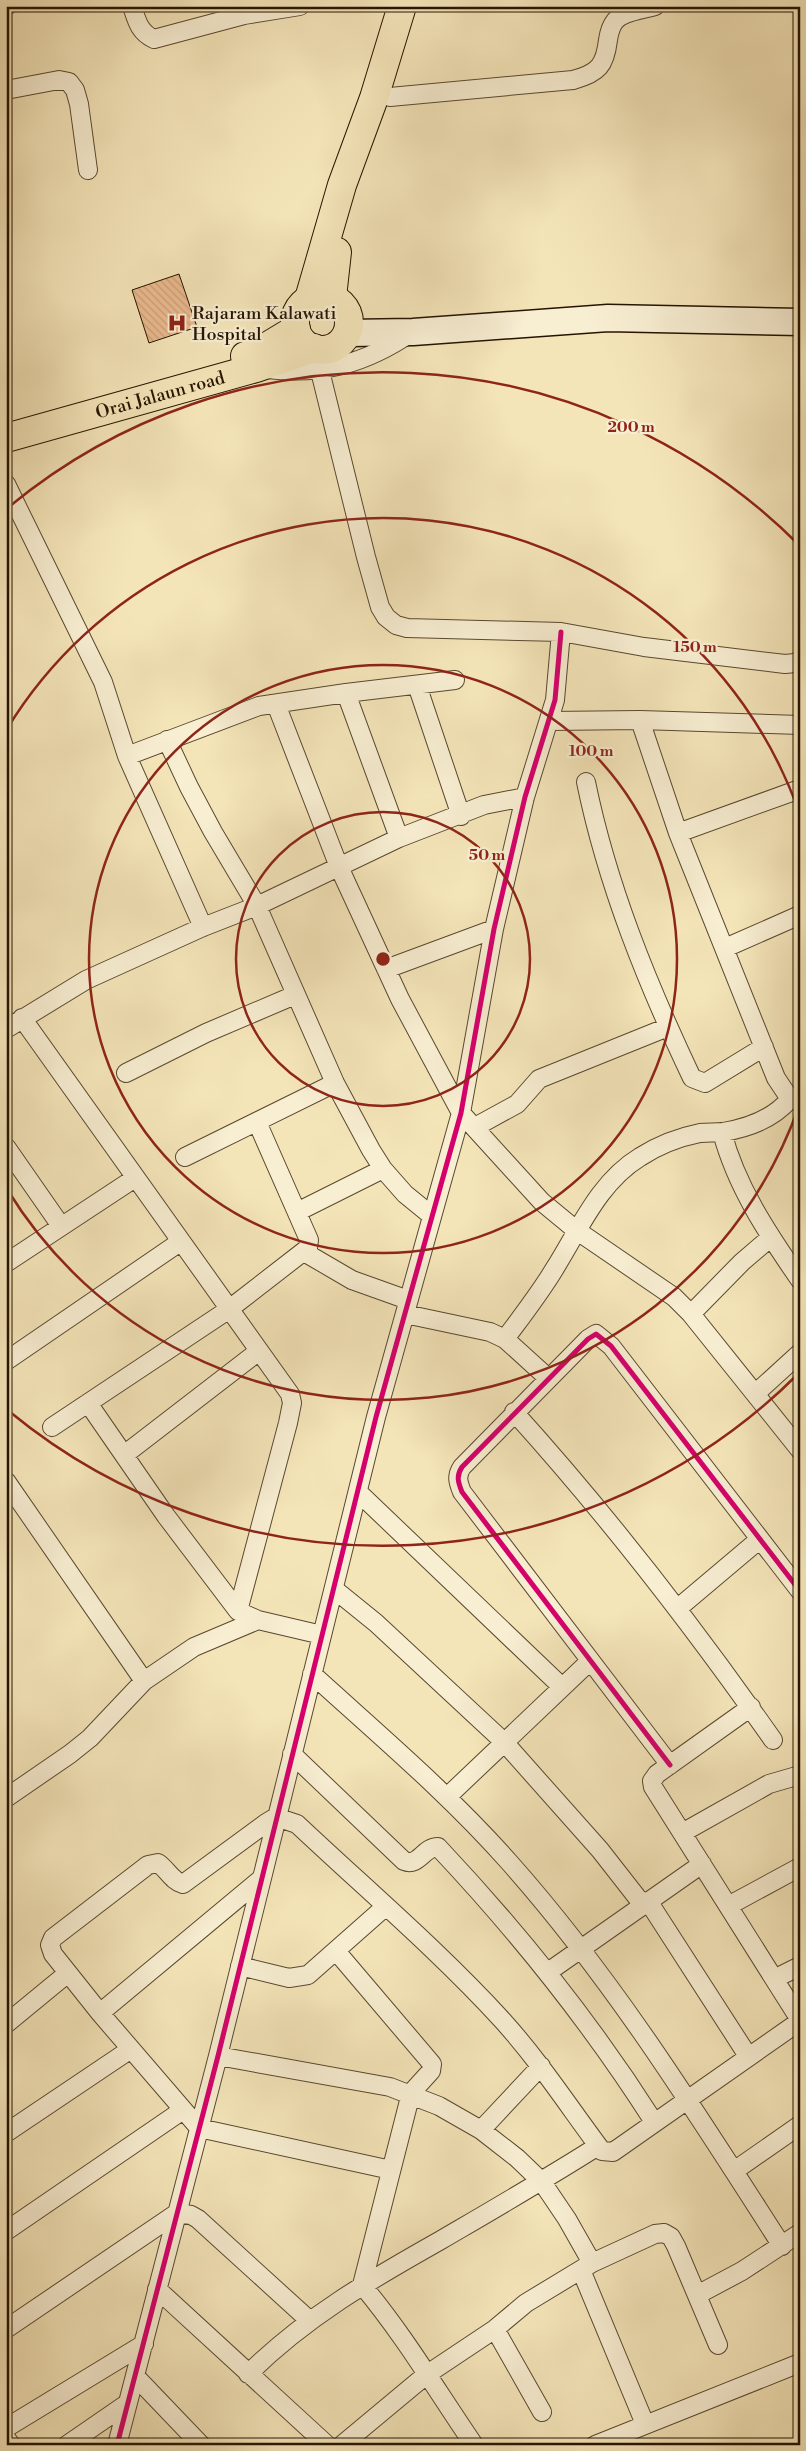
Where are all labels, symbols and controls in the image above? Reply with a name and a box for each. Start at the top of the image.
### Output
place label: Rajaram Kalawati Hospital [192,302,336,346]
hospital icon: Rajaram Kalawati Hospital [166,312,188,334]
street label: Orai Jalaun road [93,366,228,424]
text: 200 m [607,418,655,437]
text: 150 m [673,638,717,657]
text: 100 m [569,742,614,761]
text: 50 m [469,846,505,865]
centre of rings [374,950,392,968]

